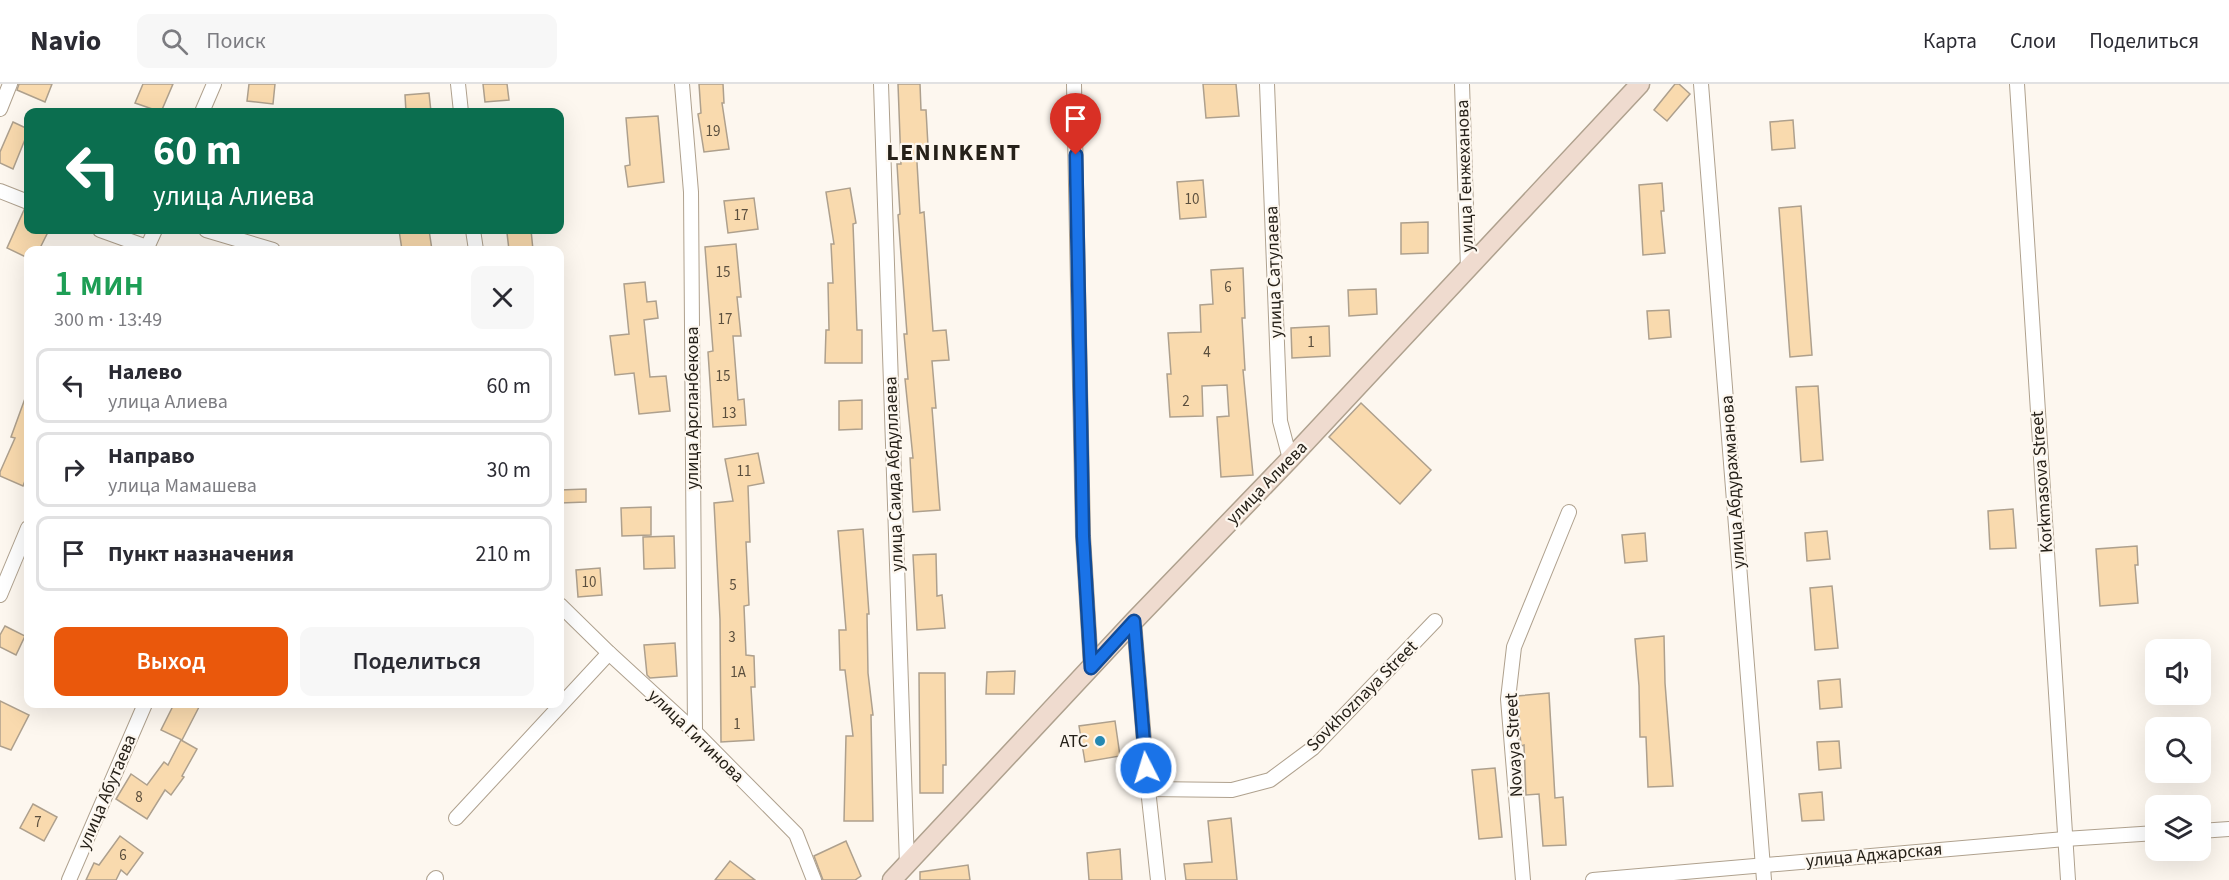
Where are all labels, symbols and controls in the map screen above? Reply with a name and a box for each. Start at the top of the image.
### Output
search box [137,14,557,68]
text: Navio [30,21,101,61]
icon: search [158,25,191,58]
text: Поиск [206,25,266,57]
text: Карта [1923,26,1977,56]
text: Слои [2010,26,2056,56]
text: Поделиться [2089,26,2199,56]
pin [1050,93,1101,155]
street label: улица Генжеханова [1450,99,1480,253]
icon: arrive [1059,102,1092,135]
text: 60 m [153,121,242,181]
house number: 19 [706,121,720,142]
icon: left [54,132,132,210]
district label: LENINKENT [886,135,1022,170]
text: улица Алиева [153,177,315,216]
house number: 10 [1185,189,1199,210]
house number: 17 [734,205,748,226]
street label: улица Сатулаева [1259,205,1289,339]
text: 1 мин [54,258,144,309]
house number: 15 [716,262,730,283]
button: close [471,266,534,329]
house number: 6 [1224,277,1232,298]
text: 300 m · 13:49 [54,306,162,334]
house number: 17 [718,309,732,330]
street label: улица Арсланбекова [680,326,705,490]
house number: 1 [1307,332,1315,353]
house number: 4 [1203,342,1211,363]
text: Налево [108,356,182,388]
house number: 15 [716,366,730,387]
icon: left [57,369,90,402]
text: 60 m [486,370,531,402]
street label: улица Саида Абдуллаева [878,376,910,572]
text: улица Алиева [108,388,228,416]
house number: 2 [1182,391,1190,412]
street label: улица Абдурахманова [1714,394,1752,570]
house number: 13 [722,403,736,424]
street label: Korkmasova Street [2025,410,2059,554]
street label: улица Алиева [1221,436,1313,530]
text: Направо [108,440,195,472]
icon: right [57,453,90,486]
text: 30 m [486,454,531,486]
house number: 11 [737,461,751,482]
text: улица Мамашева [108,472,257,500]
icon: arrive [57,537,90,570]
text: Пункт назначения [108,538,294,570]
text: 210 m [476,538,531,570]
house number: 10 [582,572,596,593]
house number: 5 [729,575,737,596]
button: Выход [54,627,288,696]
button: Поделиться [300,627,534,696]
house number: 3 [728,627,736,648]
street label: Sovkhoznaya Street [1301,635,1423,757]
map controls [2145,639,2211,861]
button: sound [2145,639,2211,705]
house number: 1А [730,662,747,683]
street label: улица Гитинова [642,683,750,789]
street label: Novaya Street [1499,692,1529,798]
house number: 1 [733,714,741,735]
button: search [2145,717,2211,783]
place label: АТС [1060,729,1088,754]
street label: улица Абутаева [72,731,142,853]
marker: АТС [1093,734,1107,748]
position arrow [1114,736,1178,800]
house number: 8 [135,787,143,808]
button: layers [2145,795,2211,861]
house number: 7 [34,812,42,833]
street label: улица Аджарская [1805,837,1943,873]
house number: 6 [119,845,127,866]

